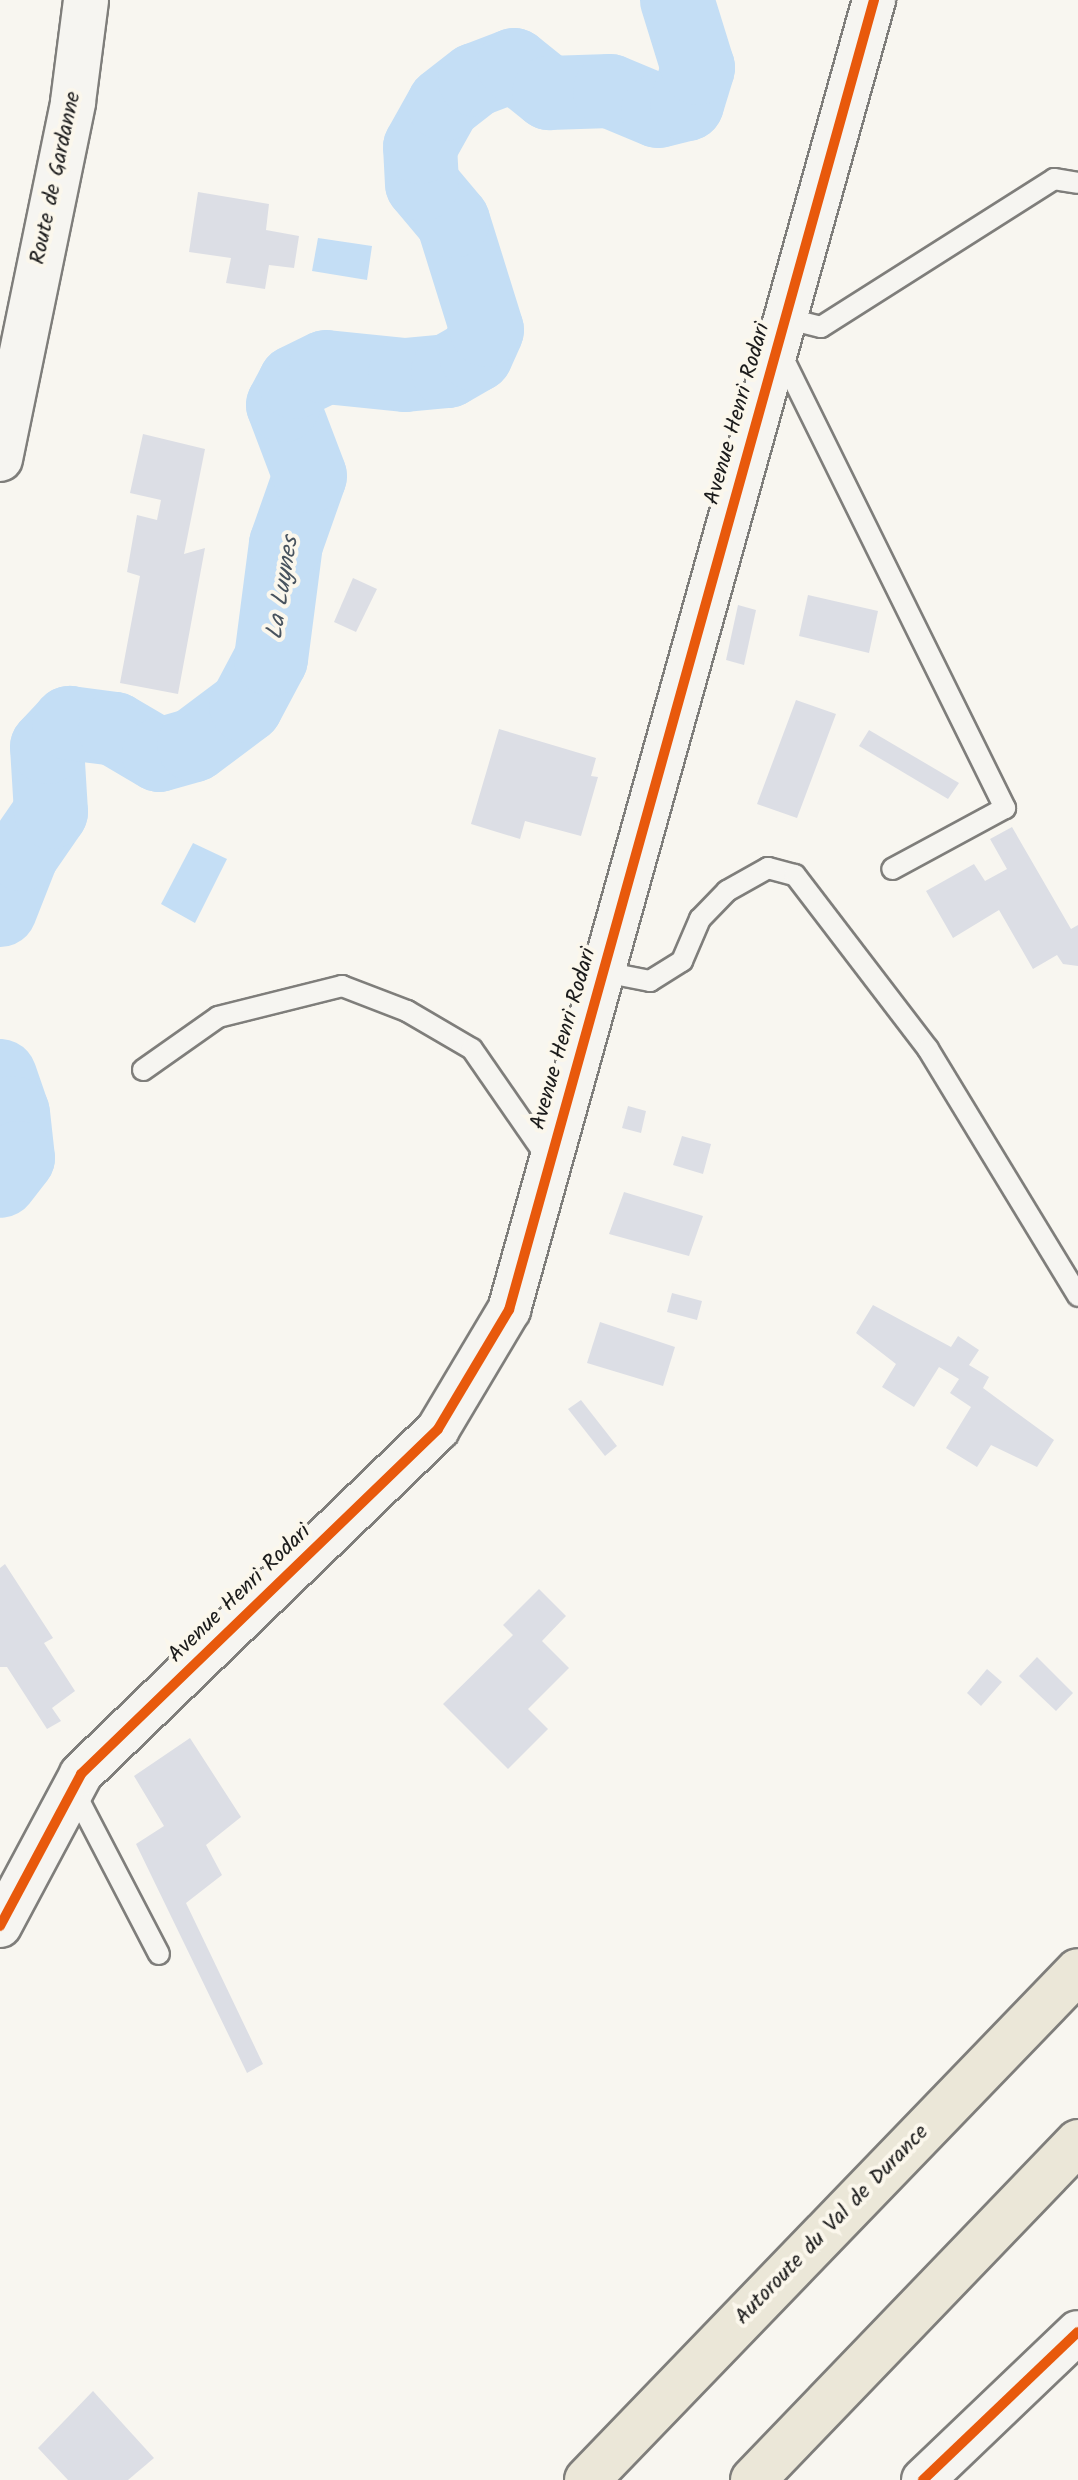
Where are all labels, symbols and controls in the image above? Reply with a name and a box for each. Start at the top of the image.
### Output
street label: Route de Gardanne [25,89,87,267]
street label: Avenue Henri Rodari [699,320,777,508]
water label: La Luynes [261,535,305,641]
street label: Avenue Henri Rodari [525,945,603,1133]
street label: Avenue Henri Rodari [163,1519,317,1669]
street label: Autoroute du Val de Durance [730,2120,934,2330]

